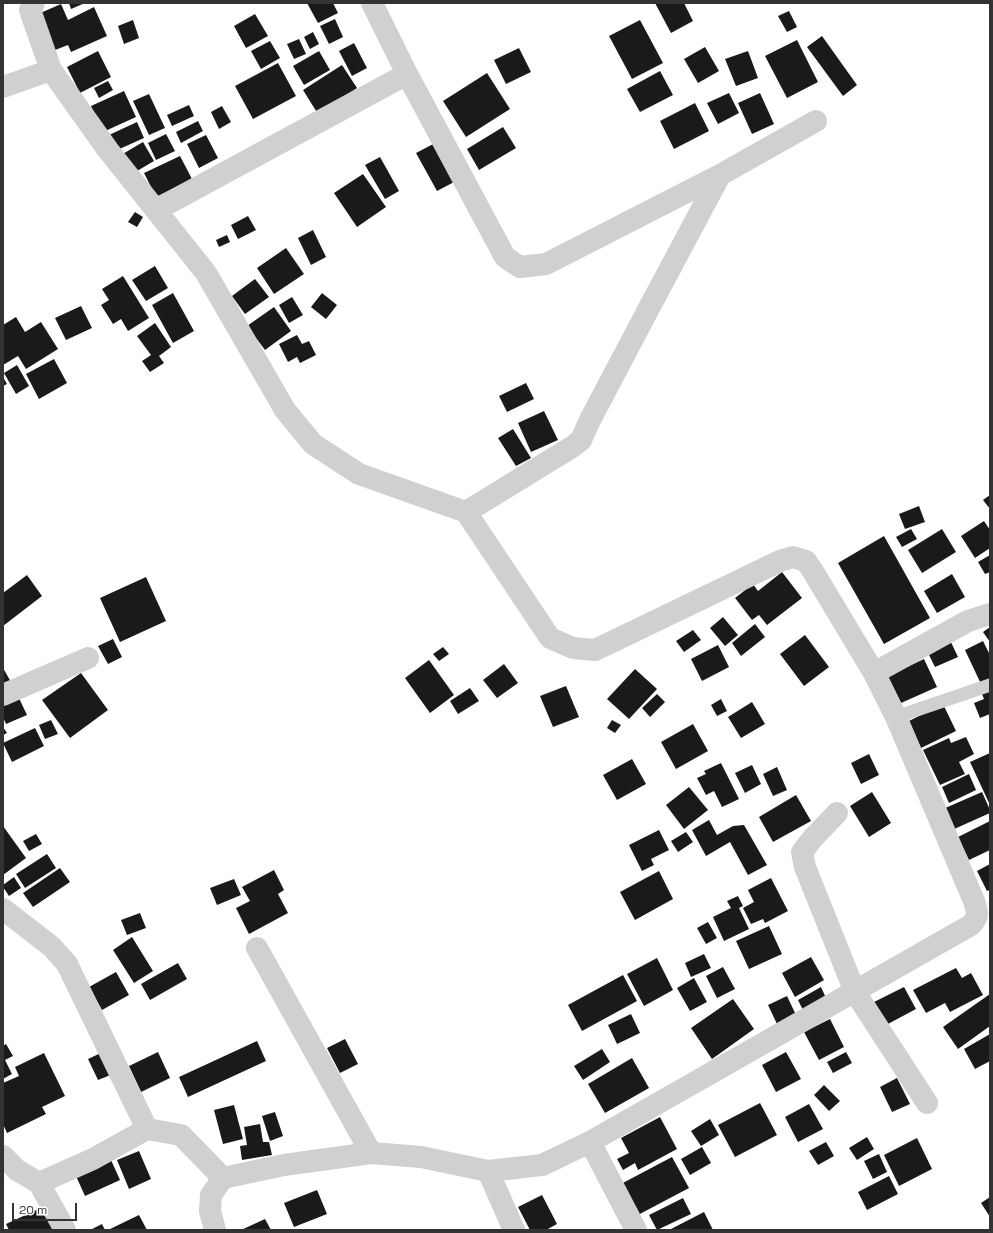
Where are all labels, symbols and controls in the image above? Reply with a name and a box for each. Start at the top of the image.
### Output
scale bar [14,1195,79,1221]
text: 20 m [19,1202,47,1218]

